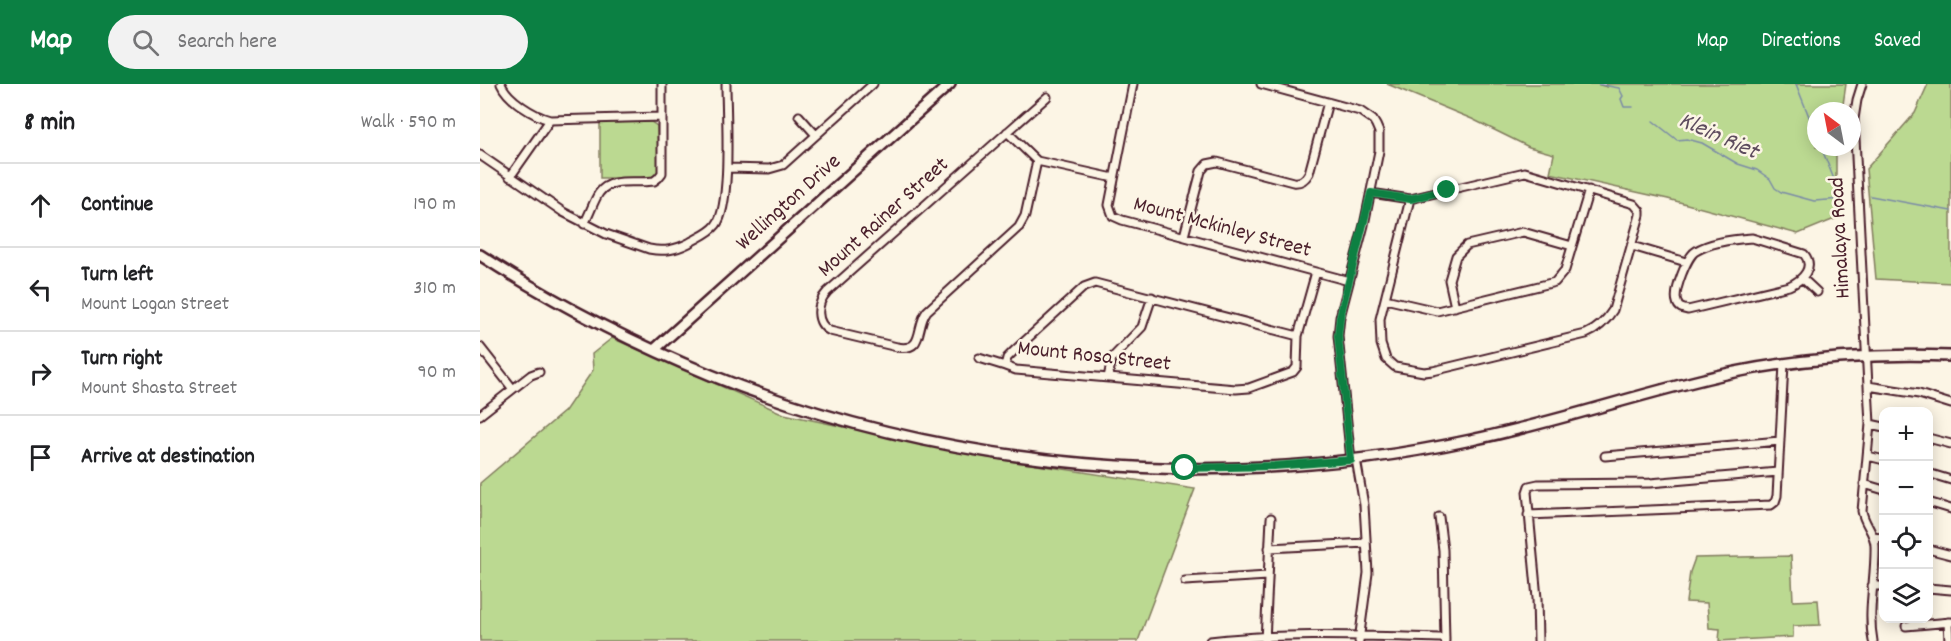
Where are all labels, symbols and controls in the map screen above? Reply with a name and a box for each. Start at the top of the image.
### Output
search box [108,15,528,69]
text: Map [30,22,72,62]
icon: search [129,26,162,59]
text: Search here [177,27,277,58]
text: Map [1697,27,1728,57]
text: Directions [1761,27,1841,57]
text: Saved [1874,27,1921,57]
north arrow [1807,102,1861,156]
water label: Klein Riet [1673,104,1765,170]
text: 8 min [24,105,75,142]
text: Walk · 590 m [361,109,456,137]
street label: Wellington Drive [730,147,848,259]
street label: Mount Rainer Street [812,151,956,285]
route end [1433,176,1459,202]
street label: Himalaya Road [1822,176,1860,300]
icon: ahead [24,189,57,222]
street label: Mount Mckinley Street [1130,189,1314,267]
text: Continue [81,190,153,221]
text: 190 m [413,191,456,219]
text: Turn left [81,260,153,291]
icon: left [24,273,57,306]
text: 310 m [414,275,456,303]
text: Mount Logan Street [81,291,229,319]
street label: Mount Rosa Street [1016,334,1172,380]
text: Turn right [81,344,163,375]
icon: right [24,357,57,390]
text: 90 m [418,359,456,387]
text: Mount Shasta Street [81,375,237,403]
map controls [1879,407,1933,623]
button: + [1879,407,1933,461]
icon: arrive [24,441,57,474]
text: Arrive at destination [81,442,255,473]
route start [1171,454,1197,480]
button: − [1879,461,1933,515]
button: locate [1879,515,1933,569]
button: layers [1879,569,1933,623]

